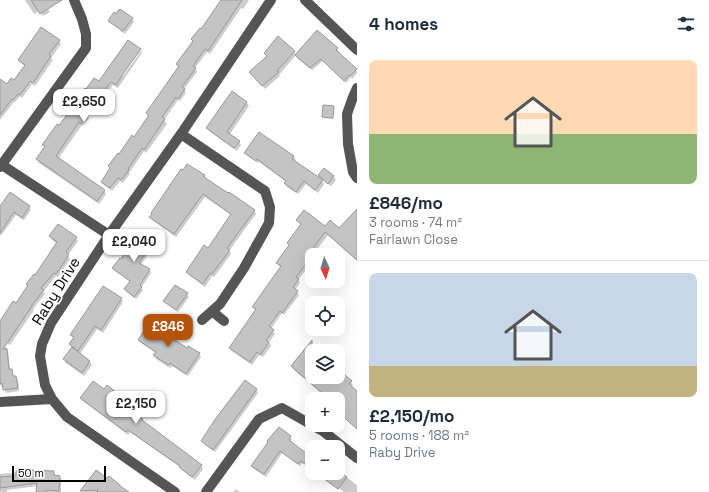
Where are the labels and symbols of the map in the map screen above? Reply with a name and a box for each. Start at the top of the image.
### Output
pin: £2,650 [51,89,117,123]
pin: £2,040 [101,229,167,263]
north arrow [305,248,345,288]
street label: Raby Drive [27,253,84,328]
pin: £846 [144,314,192,348]
pin: £2,150 [103,391,169,425]
scale bar [12,464,106,483]

